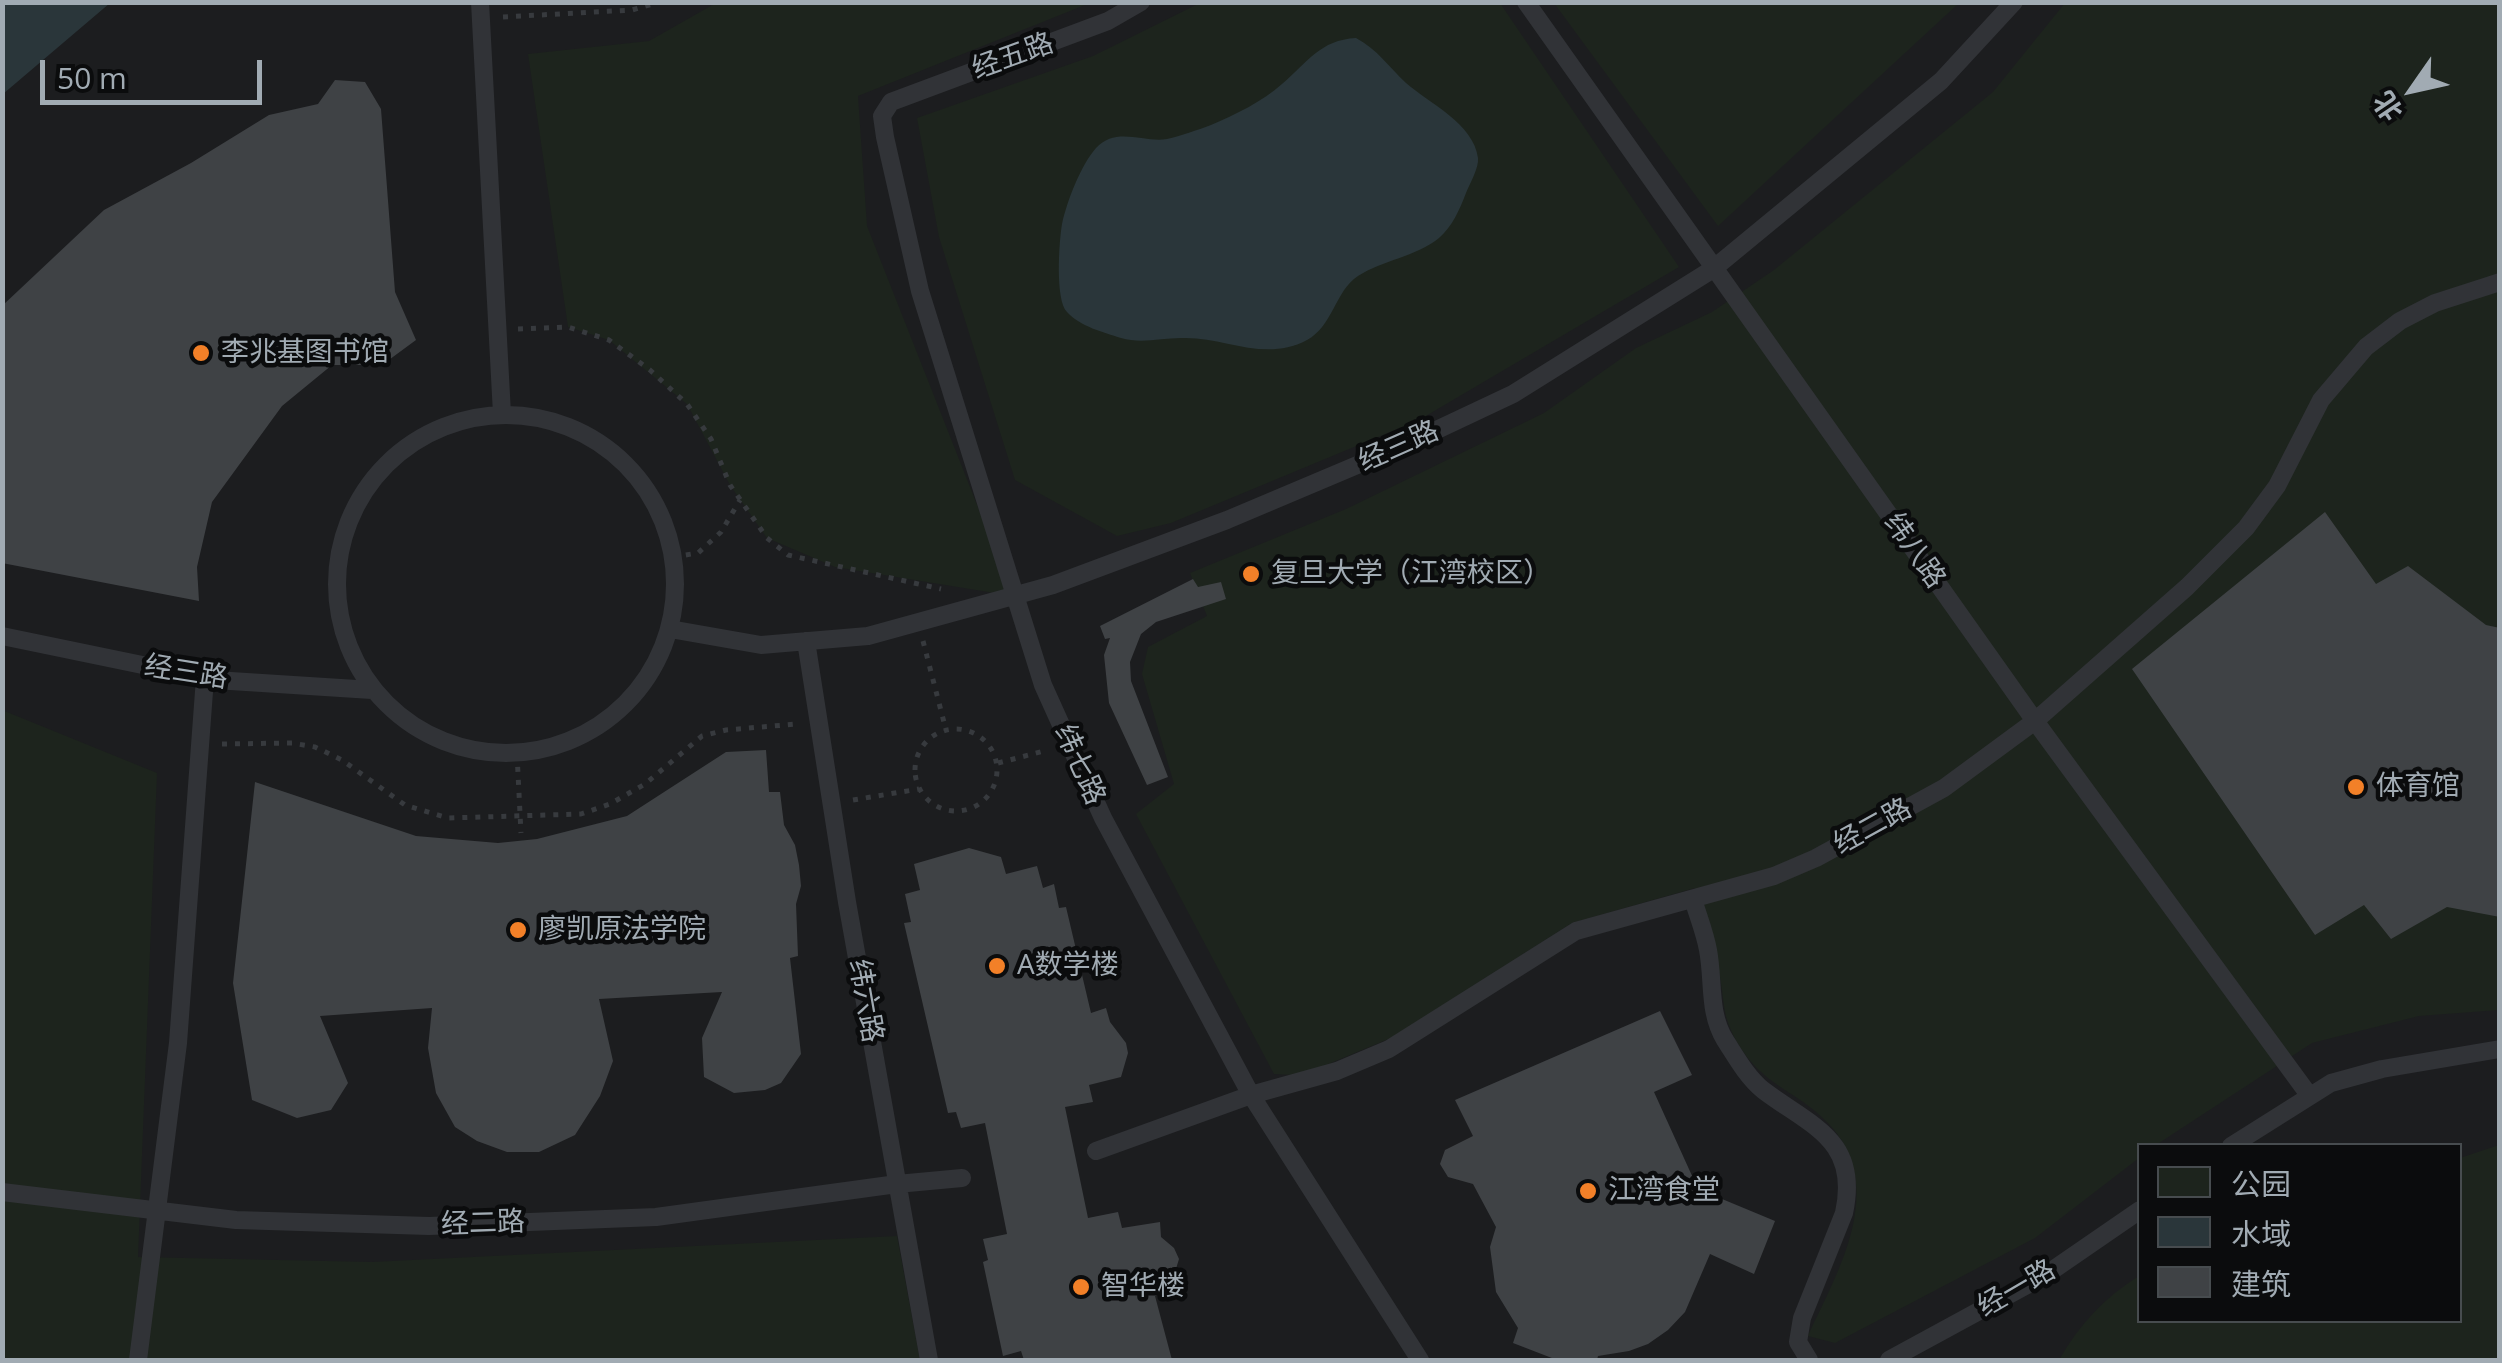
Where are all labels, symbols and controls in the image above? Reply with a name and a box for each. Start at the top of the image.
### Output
street label: 经五路 [968,27,1058,87]
scale bar [45,40,268,102]
north arrow [2362,40,2462,140]
text: 50 m [57,57,127,98]
text: 北 [2364,85,2411,129]
place label: 李兆基图书馆 [221,336,389,370]
marker: 李兆基图书馆 [190,342,212,364]
street label: 经三路 [1354,415,1444,479]
street label: 纬八路 [1876,507,1952,595]
place label: 复旦大学（江湾校区） [1271,557,1551,591]
marker: 复旦大学（江湾校区） [1240,563,1262,585]
street label: 经三路 [142,650,230,696]
street label: 纬七路 [1047,720,1111,810]
place label: 体育馆 [2376,770,2460,804]
marker: 体育馆 [2345,776,2367,798]
street label: 经二路 [1828,792,1918,862]
place label: 廖凯原法学院 [538,913,706,947]
marker: 廖凯原法学院 [507,919,529,941]
place label: A数学楼 [1017,949,1119,983]
marker: A数学楼 [986,955,1008,977]
street label: 纬六路 [841,957,889,1045]
legend [2137,1143,2462,1323]
text: 公园 [2231,1163,2291,1204]
place label: 江湾食堂 [1608,1174,1720,1208]
marker: 江湾食堂 [1577,1180,1599,1202]
street label: 经二路 [440,1206,526,1242]
text: 水域 [2231,1213,2291,1254]
street label: 经一路 [1972,1253,2062,1325]
text: 建筑 [2231,1263,2291,1304]
place label: 智华楼 [1101,1270,1185,1304]
marker: 智华楼 [1070,1276,1092,1298]

